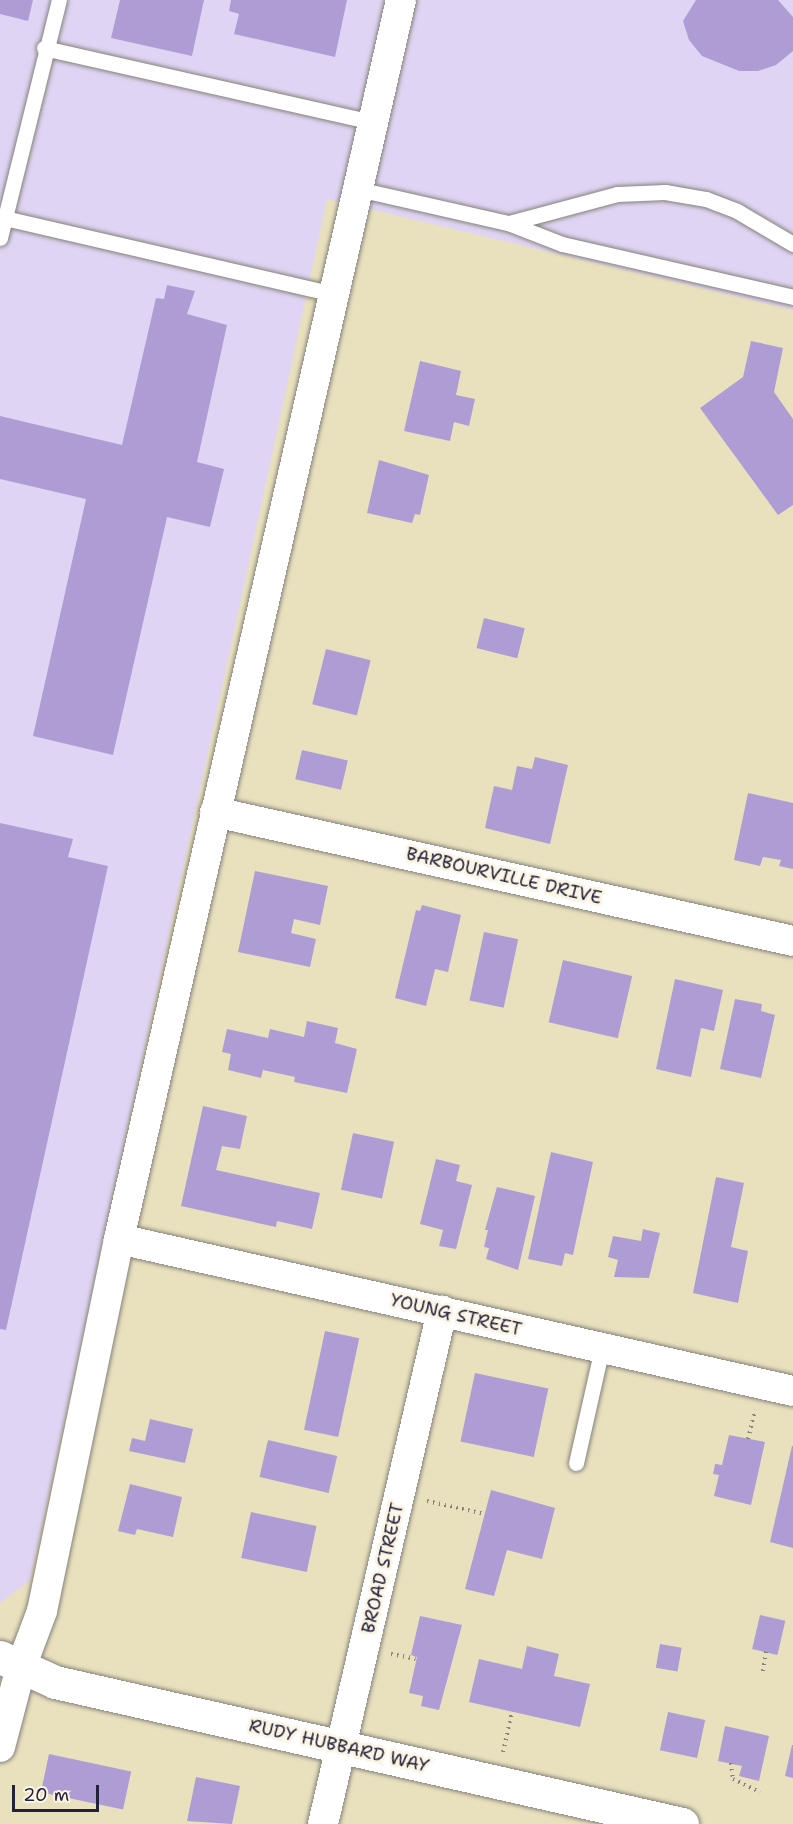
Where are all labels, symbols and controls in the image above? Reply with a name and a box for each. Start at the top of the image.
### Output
street label: BARBOURVILLE DRIVE [404,843,604,909]
street label: YOUNG STREET [388,1289,524,1341]
street label: BROAD STREET [357,1501,409,1635]
street label: RUDY HUBBARD WAY [247,1715,431,1777]
scale bar [15,1773,102,1811]
text: 20 m [23,1783,69,1807]

